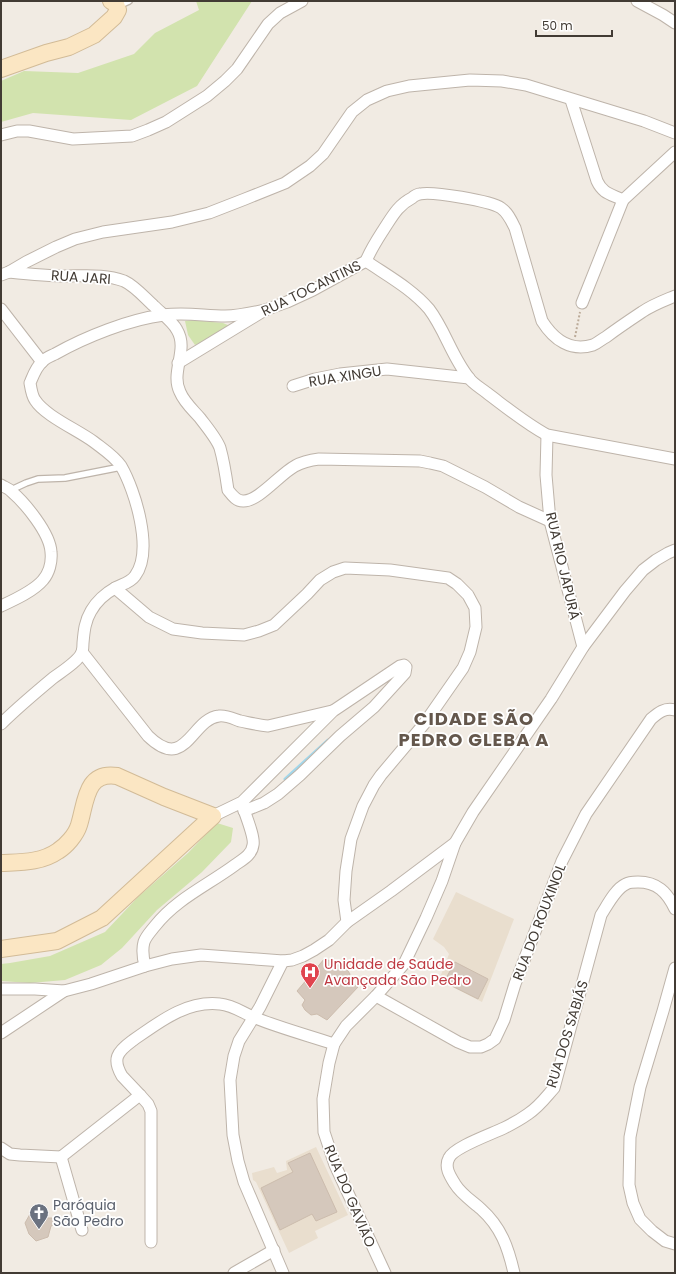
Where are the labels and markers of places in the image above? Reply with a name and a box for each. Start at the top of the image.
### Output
place label: Unidade de Saúde Avançada São Pedro [324,954,471,990]
hospital icon: Unidade de Saúde Avançada São Pedro [299,961,321,989]
place label: Paróquia São Pedro [53,1195,124,1231]
church icon: Paróquia São Pedro [28,1202,50,1230]

